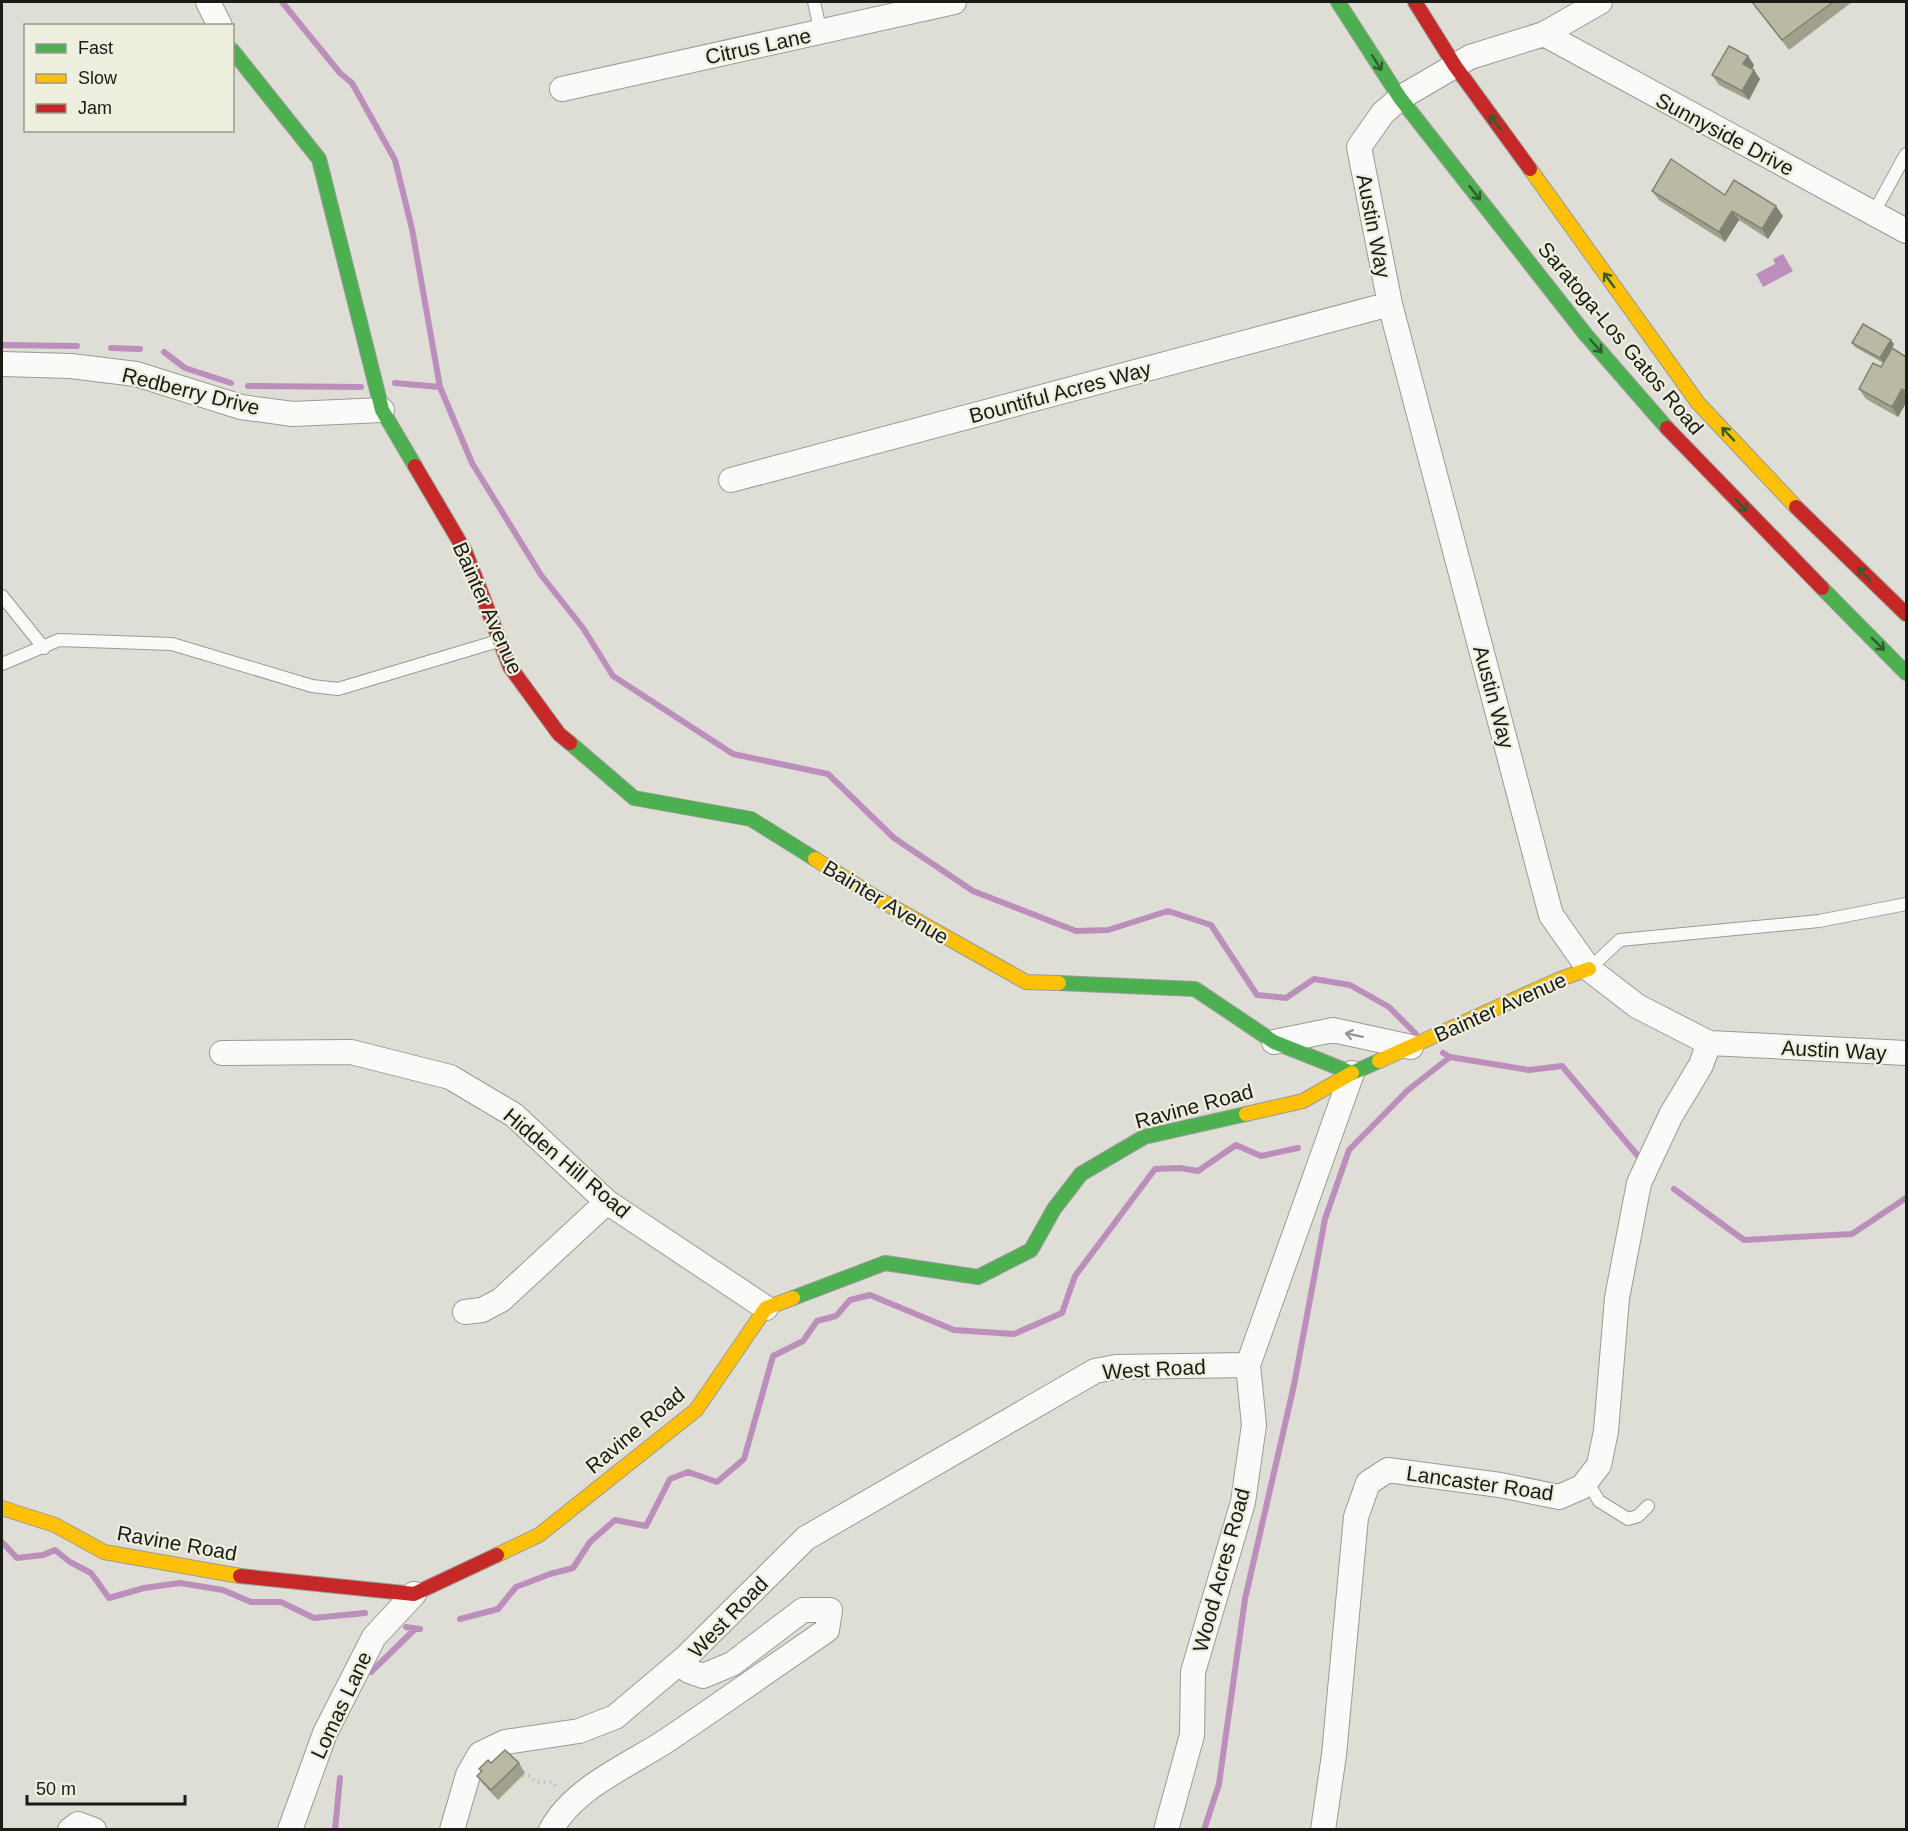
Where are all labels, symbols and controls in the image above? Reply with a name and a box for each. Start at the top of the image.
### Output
legend [24,24,234,132]
street label: Citrus Lane [703,24,813,68]
text: Fast [78,38,113,58]
one-way arrow [1371,54,1384,71]
text: Slow [78,68,118,88]
street label: Sunnyside Drive [1652,88,1798,180]
text: Jam [78,98,112,118]
one-way arrow [1489,114,1501,130]
street label: Austin Way [1353,172,1395,280]
one-way arrow [1468,185,1481,201]
street label: Saratoga-Los Gatos Road [1534,237,1708,439]
one-way arrow [1603,272,1616,288]
one-way arrow [1589,338,1603,353]
street label: Bountiful Acres Way [967,357,1154,427]
street label: Redberry Drive [120,363,262,419]
one-way arrow [1721,427,1735,442]
one-way arrow [1734,498,1749,513]
street label: Bainter Avenue [449,538,527,678]
one-way arrow [1857,567,1872,581]
one-way arrow [1871,637,1886,652]
street label: Austin Way [1469,643,1519,751]
street label: Bainter Avenue [819,856,953,948]
street label: Bainter Avenue [1430,968,1570,1046]
one-way arrow [1345,1029,1365,1040]
street label: Austin Way [1781,1036,1888,1064]
street label: Ravine Road [1132,1079,1256,1133]
street label: Hidden Hill Road [499,1104,635,1222]
street label: West Road [1102,1355,1206,1383]
street label: Ravine Road [581,1382,689,1478]
street label: Lancaster Road [1405,1461,1555,1505]
street label: Wood Acres Road [1188,1485,1254,1655]
street label: Ravine Road [115,1521,239,1565]
street label: West Road [684,1572,772,1662]
street label: Lomas Lane [306,1648,376,1762]
scale bar [27,1768,184,1806]
text: 50 m [36,1779,76,1799]

